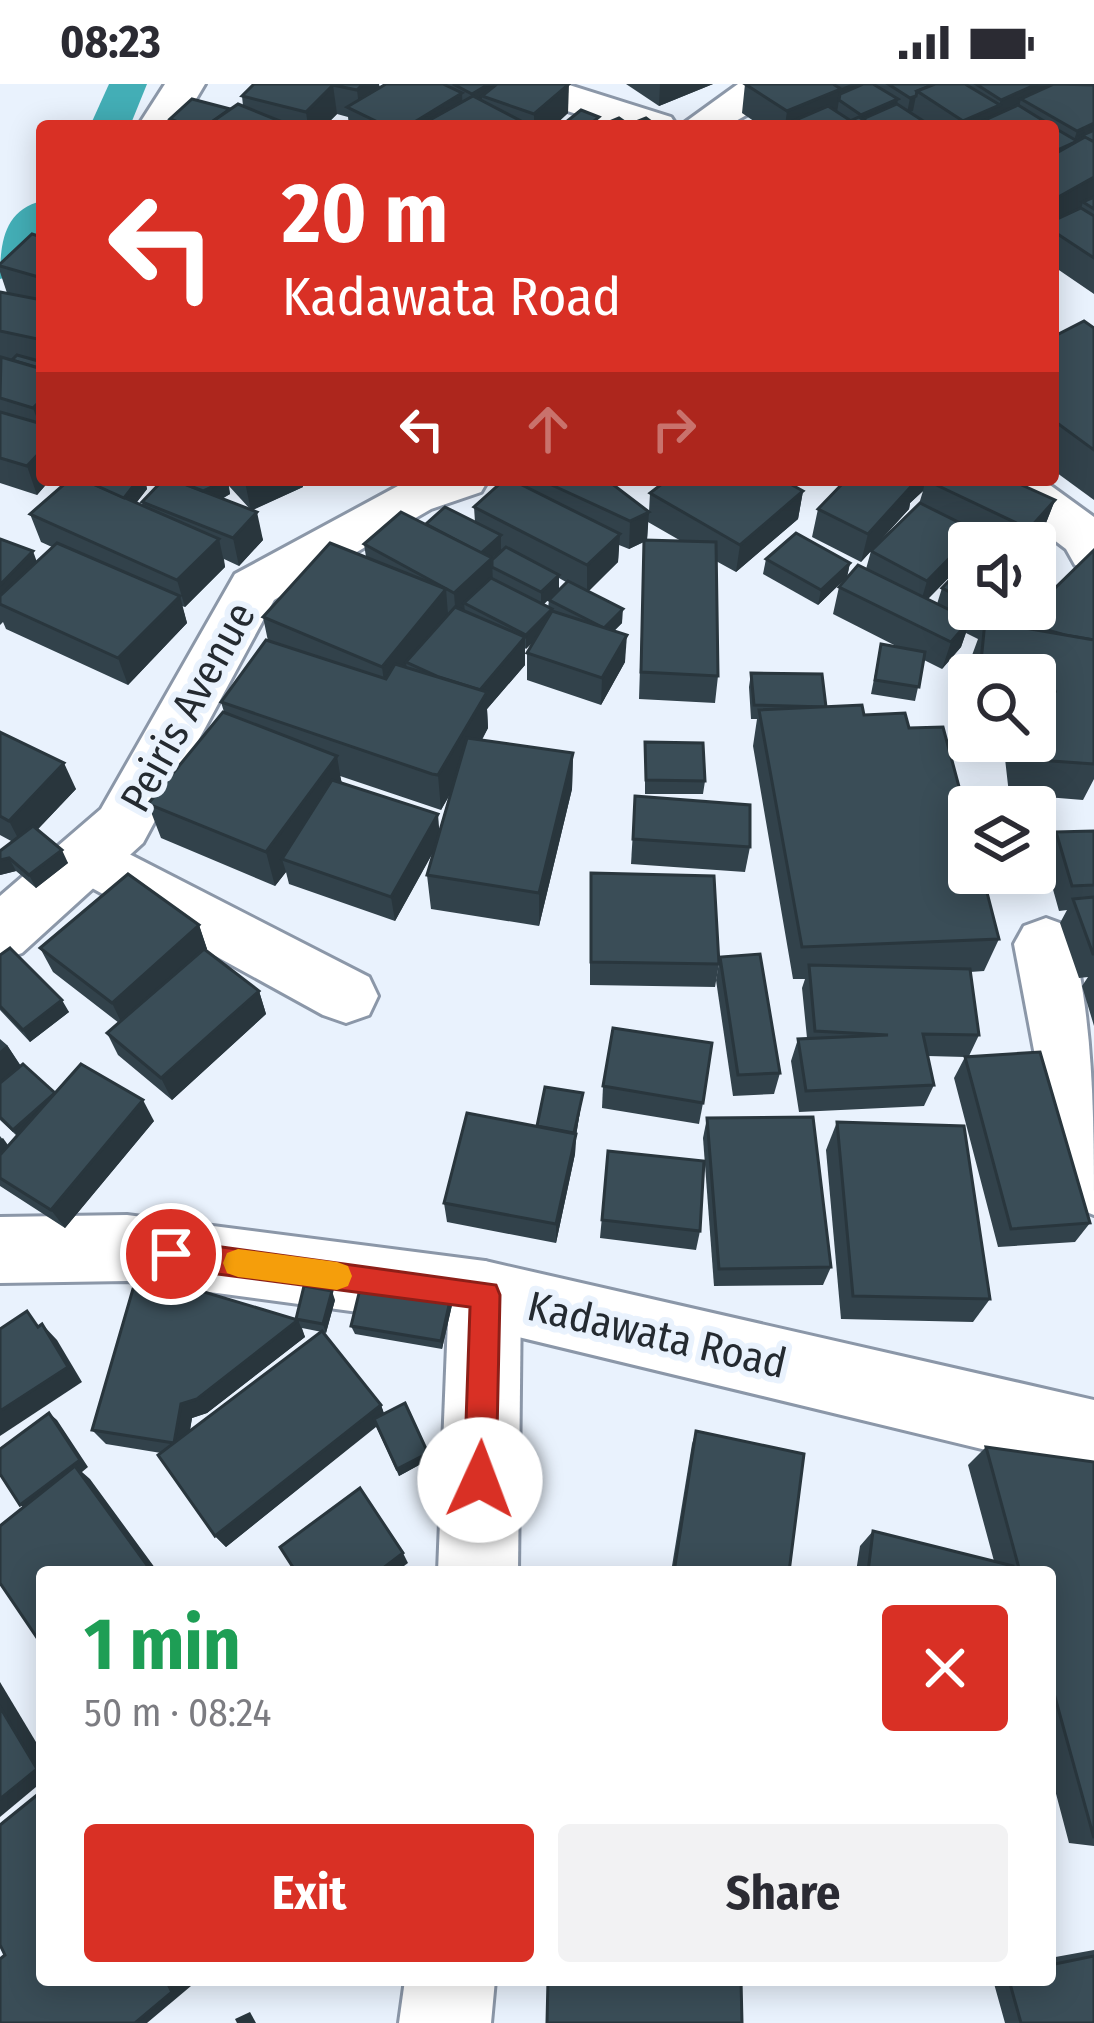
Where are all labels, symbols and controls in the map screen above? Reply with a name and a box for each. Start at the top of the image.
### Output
text: 08:23 [60,15,161,69]
text: 20 m [282,163,448,264]
icon: left [84,168,240,324]
text: Kadawata Road [282,265,621,329]
icon: left [389,396,455,462]
icon: ahead [515,396,581,462]
icon: right [641,396,707,462]
map controls [948,522,1056,894]
button: sound [948,522,1056,630]
street label: Peiris Avenue [110,594,266,820]
button: search [948,654,1056,762]
button: layers [948,786,1056,894]
pin [120,1203,222,1305]
icon: arrive [138,1221,204,1287]
street label: Kadawata Road [523,1281,791,1389]
position arrow [417,1417,543,1543]
text: 1 min [84,1602,241,1688]
button: close [882,1605,1008,1731]
text: 50 m · 08:24 [84,1690,271,1736]
button: Exit [84,1824,534,1962]
button: Share [558,1824,1008,1962]

